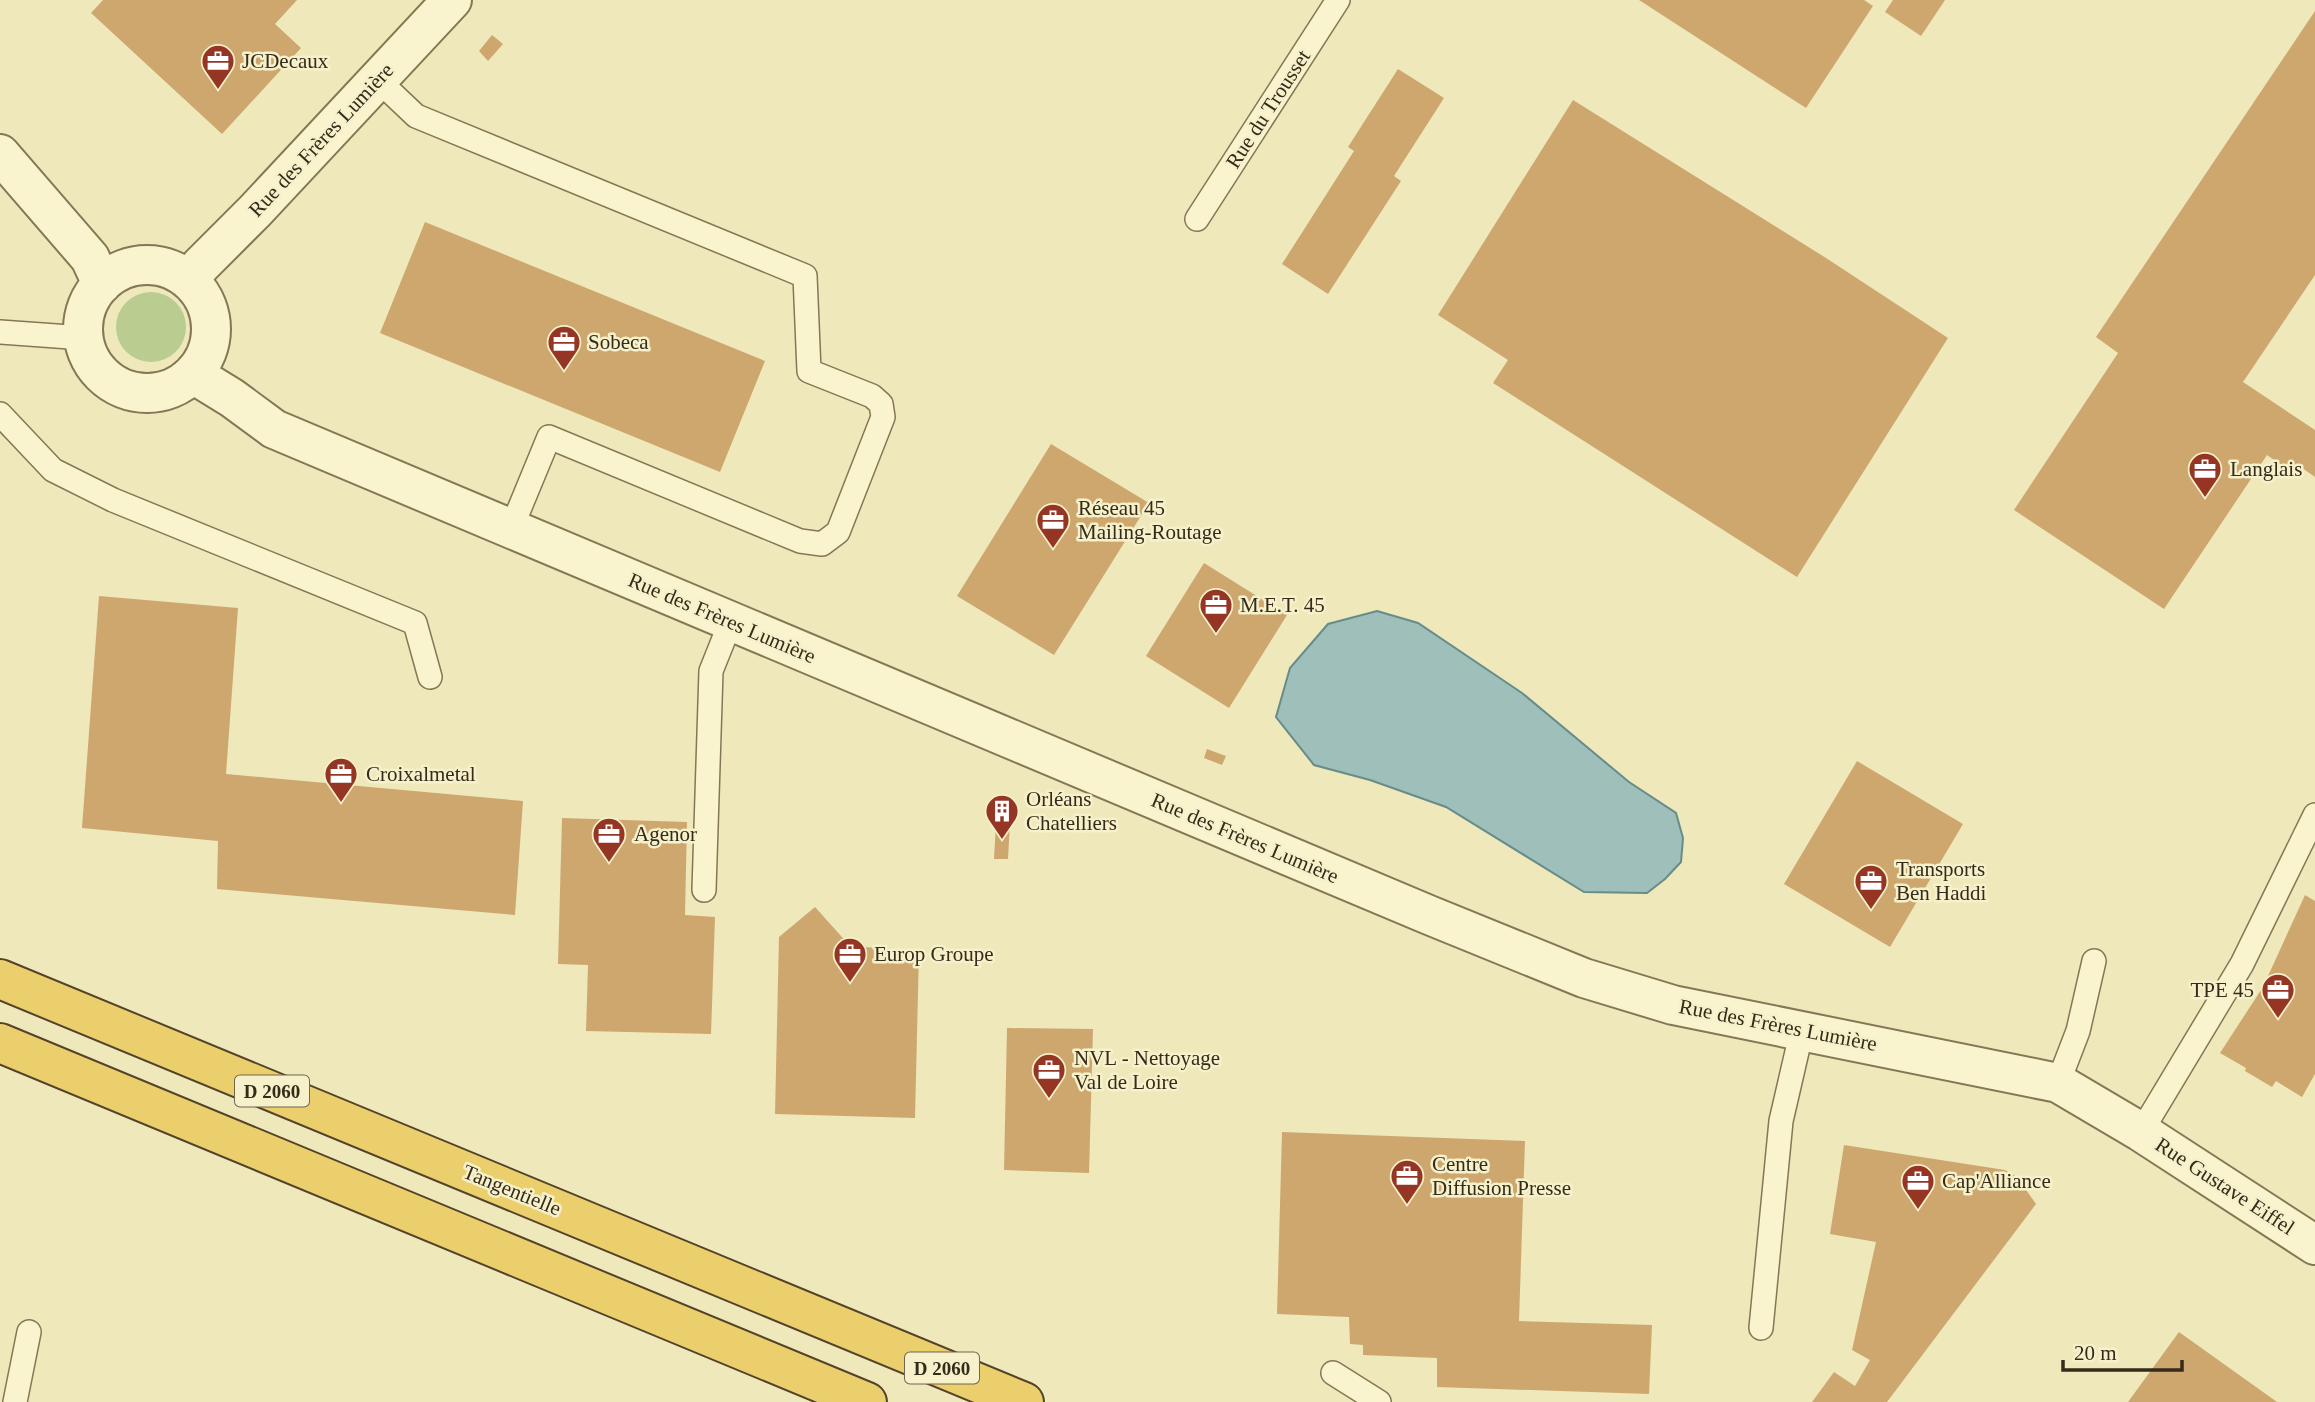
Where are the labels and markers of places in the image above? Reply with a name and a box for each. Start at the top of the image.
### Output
office icon: JCDecaux [199,42,237,91]
place label: JCDecaux [242,49,329,73]
office icon: Sobeca [545,323,583,372]
place label: Sobeca [588,330,649,354]
office icon: Langlais [2186,450,2224,499]
place label: Langlais [2230,457,2302,481]
place label: Réseau 45 Mailing-Routage [1078,496,1221,544]
office icon: Réseau 45 Mailing-Routage [1034,501,1072,550]
office icon: M.E.T. 45 [1197,586,1235,635]
place label: M.E.T. 45 [1240,593,1325,617]
office icon: Croixalmetal [322,755,360,804]
place label: Croixalmetal [366,762,476,786]
place label: Orléans Chatelliers [1026,787,1117,835]
building icon: Orléans Chatelliers [983,792,1021,841]
office icon: Agenor [590,815,628,864]
place label: Agenor [634,822,697,846]
place label: Transports Ben Haddi [1896,857,1987,905]
office icon: Transports Ben Haddi [1852,862,1890,911]
office icon: Europ Groupe [831,935,869,984]
place label: Europ Groupe [874,942,994,966]
office icon: TPE 45 [2259,971,2297,1020]
place label: TPE 45 [2190,978,2254,1002]
place label: NVL - Nettoyage Val de Loire [1074,1046,1220,1094]
office icon: NVL - Nettoyage Val de Loire [1030,1051,1068,1100]
place label: Centre Diffusion Presse [1432,1152,1571,1200]
office icon: Centre Diffusion Presse [1388,1157,1426,1206]
office icon: Cap'Alliance [1899,1162,1937,1211]
place label: Cap'Alliance [1942,1169,2051,1193]

